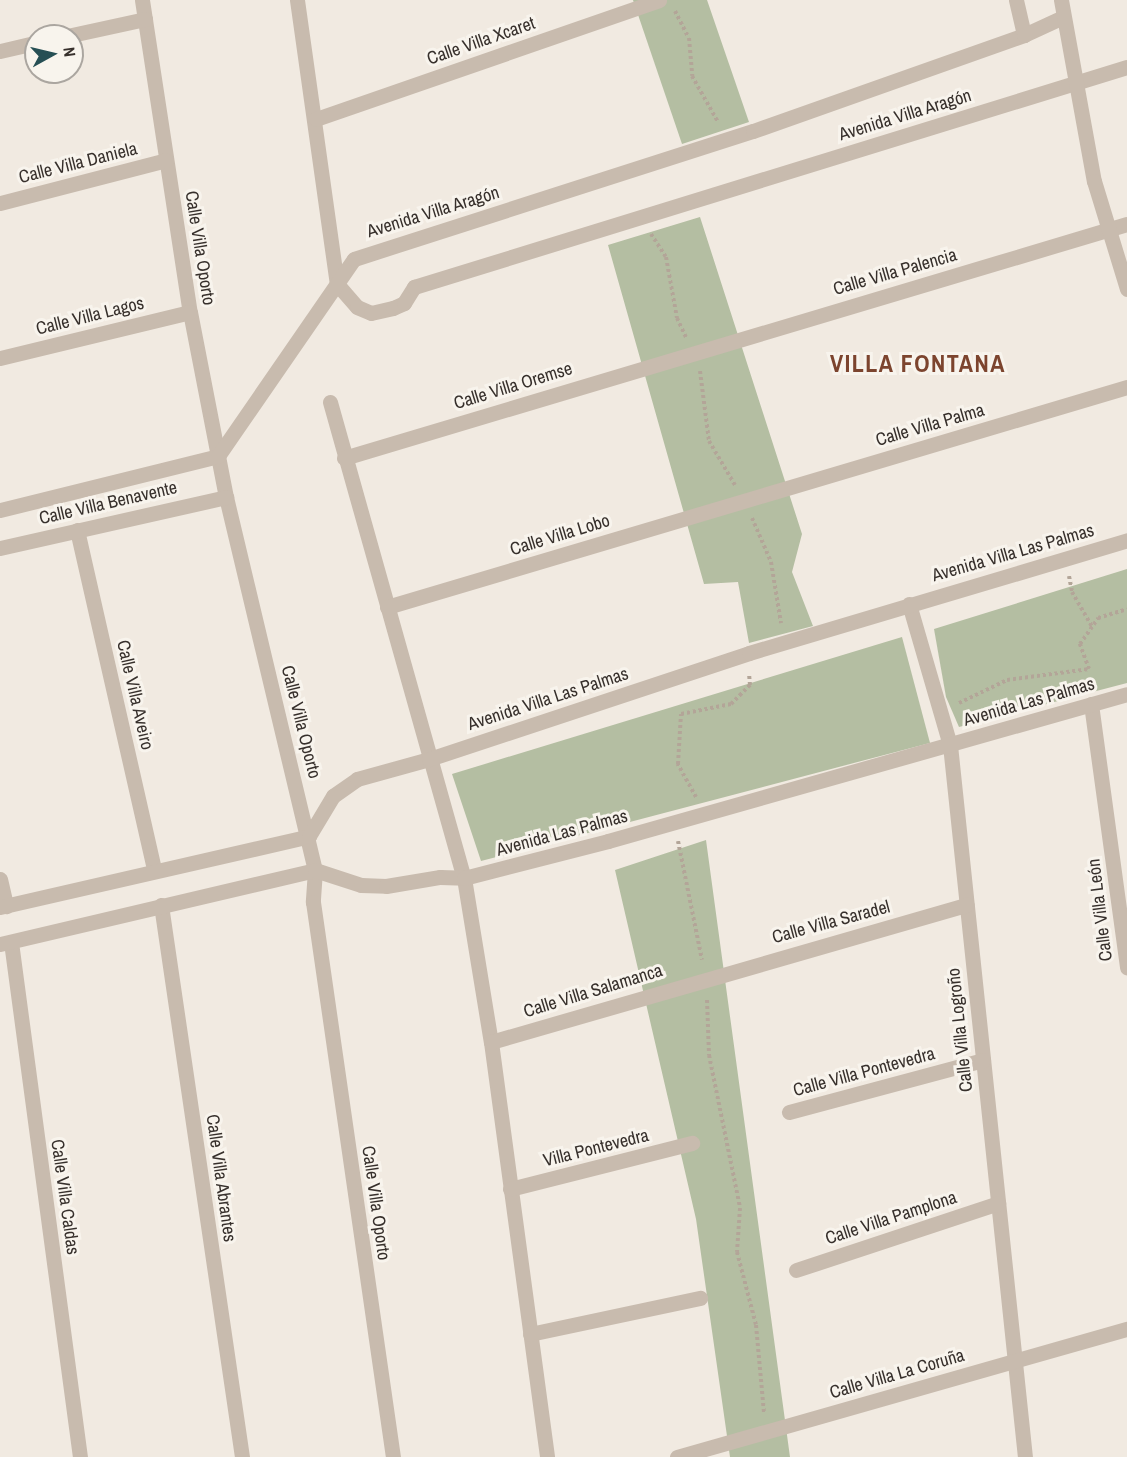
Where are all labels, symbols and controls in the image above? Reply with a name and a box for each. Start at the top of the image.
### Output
street label: Calle Villa Xcaret [424,12,538,70]
north arrow [24,24,84,84]
text: N [58,46,81,58]
street label: Avenida Villa Aragón [836,84,974,146]
street label: Calle Villa Daniela [17,138,139,188]
street label: Avenida Villa Aragón [364,181,502,243]
street label: Calle Villa Oporto [180,189,220,307]
street label: Calle Villa Palencia [831,244,959,300]
street label: Calle Villa Lagos [34,292,146,340]
district label: VILLA FONTANA [830,350,1006,378]
street label: Calle Villa Oremse [451,358,575,414]
street label: Calle Villa Palma [873,399,987,451]
street label: Calle Villa Benavente [37,477,179,529]
street label: Calle Villa Lobo [508,510,612,560]
street label: Avenida Villa Las Palmas [929,520,1097,586]
street label: Calle Villa Aveiro [112,638,158,752]
street label: Calle Villa Oporto [277,663,325,781]
street label: Avenida Villa Las Palmas [465,663,631,735]
street label: Avenida Las Palmas [961,673,1097,731]
street label: Avenida Las Palmas [494,805,630,861]
street label: Calle Villa León [1083,858,1117,962]
street label: Calle Villa Saradel [770,896,892,948]
street label: Calle Villa Salamanca [521,960,665,1022]
street label: Calle Villa Logroño [943,967,977,1093]
street label: Calle Villa Pontevedra [791,1043,937,1101]
street label: Calle Villa Abrantes [201,1112,241,1244]
street label: Villa Pontevedra [541,1124,651,1172]
street label: Calle Villa Caldas [46,1138,84,1256]
street label: Calle Villa Oporto [357,1144,395,1262]
street label: Calle Villa Pamplona [823,1187,959,1249]
street label: Calle Villa La Coruña [827,1344,967,1404]

